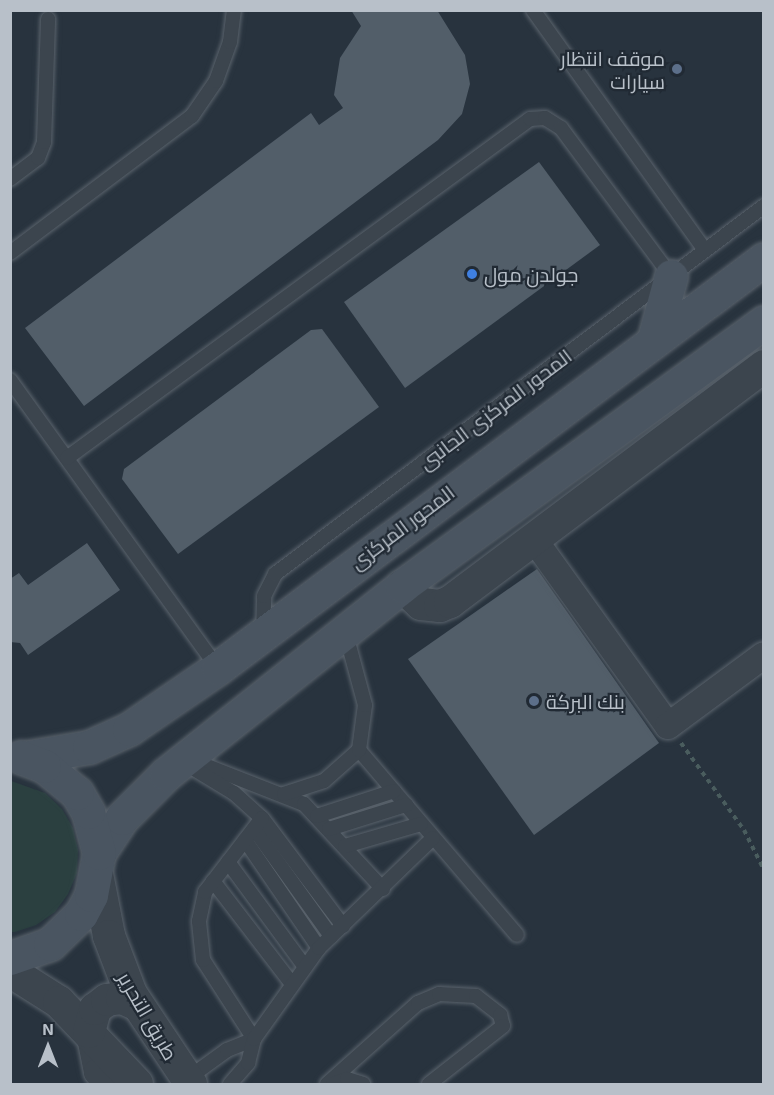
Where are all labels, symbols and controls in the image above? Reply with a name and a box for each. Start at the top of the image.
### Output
place label: موقف انتظار سيارات [560,46,665,93]
marker: موقف انتظار سيارات [670,62,684,76]
place label: جولدن مول [484,262,578,286]
marker: جولدن مول [465,267,479,281]
street label: المحور المركزى الجانبى [414,344,576,474]
street label: المحور المركزى [345,480,459,574]
place label: بنك البركة [546,689,625,713]
marker: بنك البركة [527,694,541,708]
street label: طريق التحرير [113,968,183,1064]
north arrow [18,1017,78,1077]
text: N [42,1019,54,1038]

